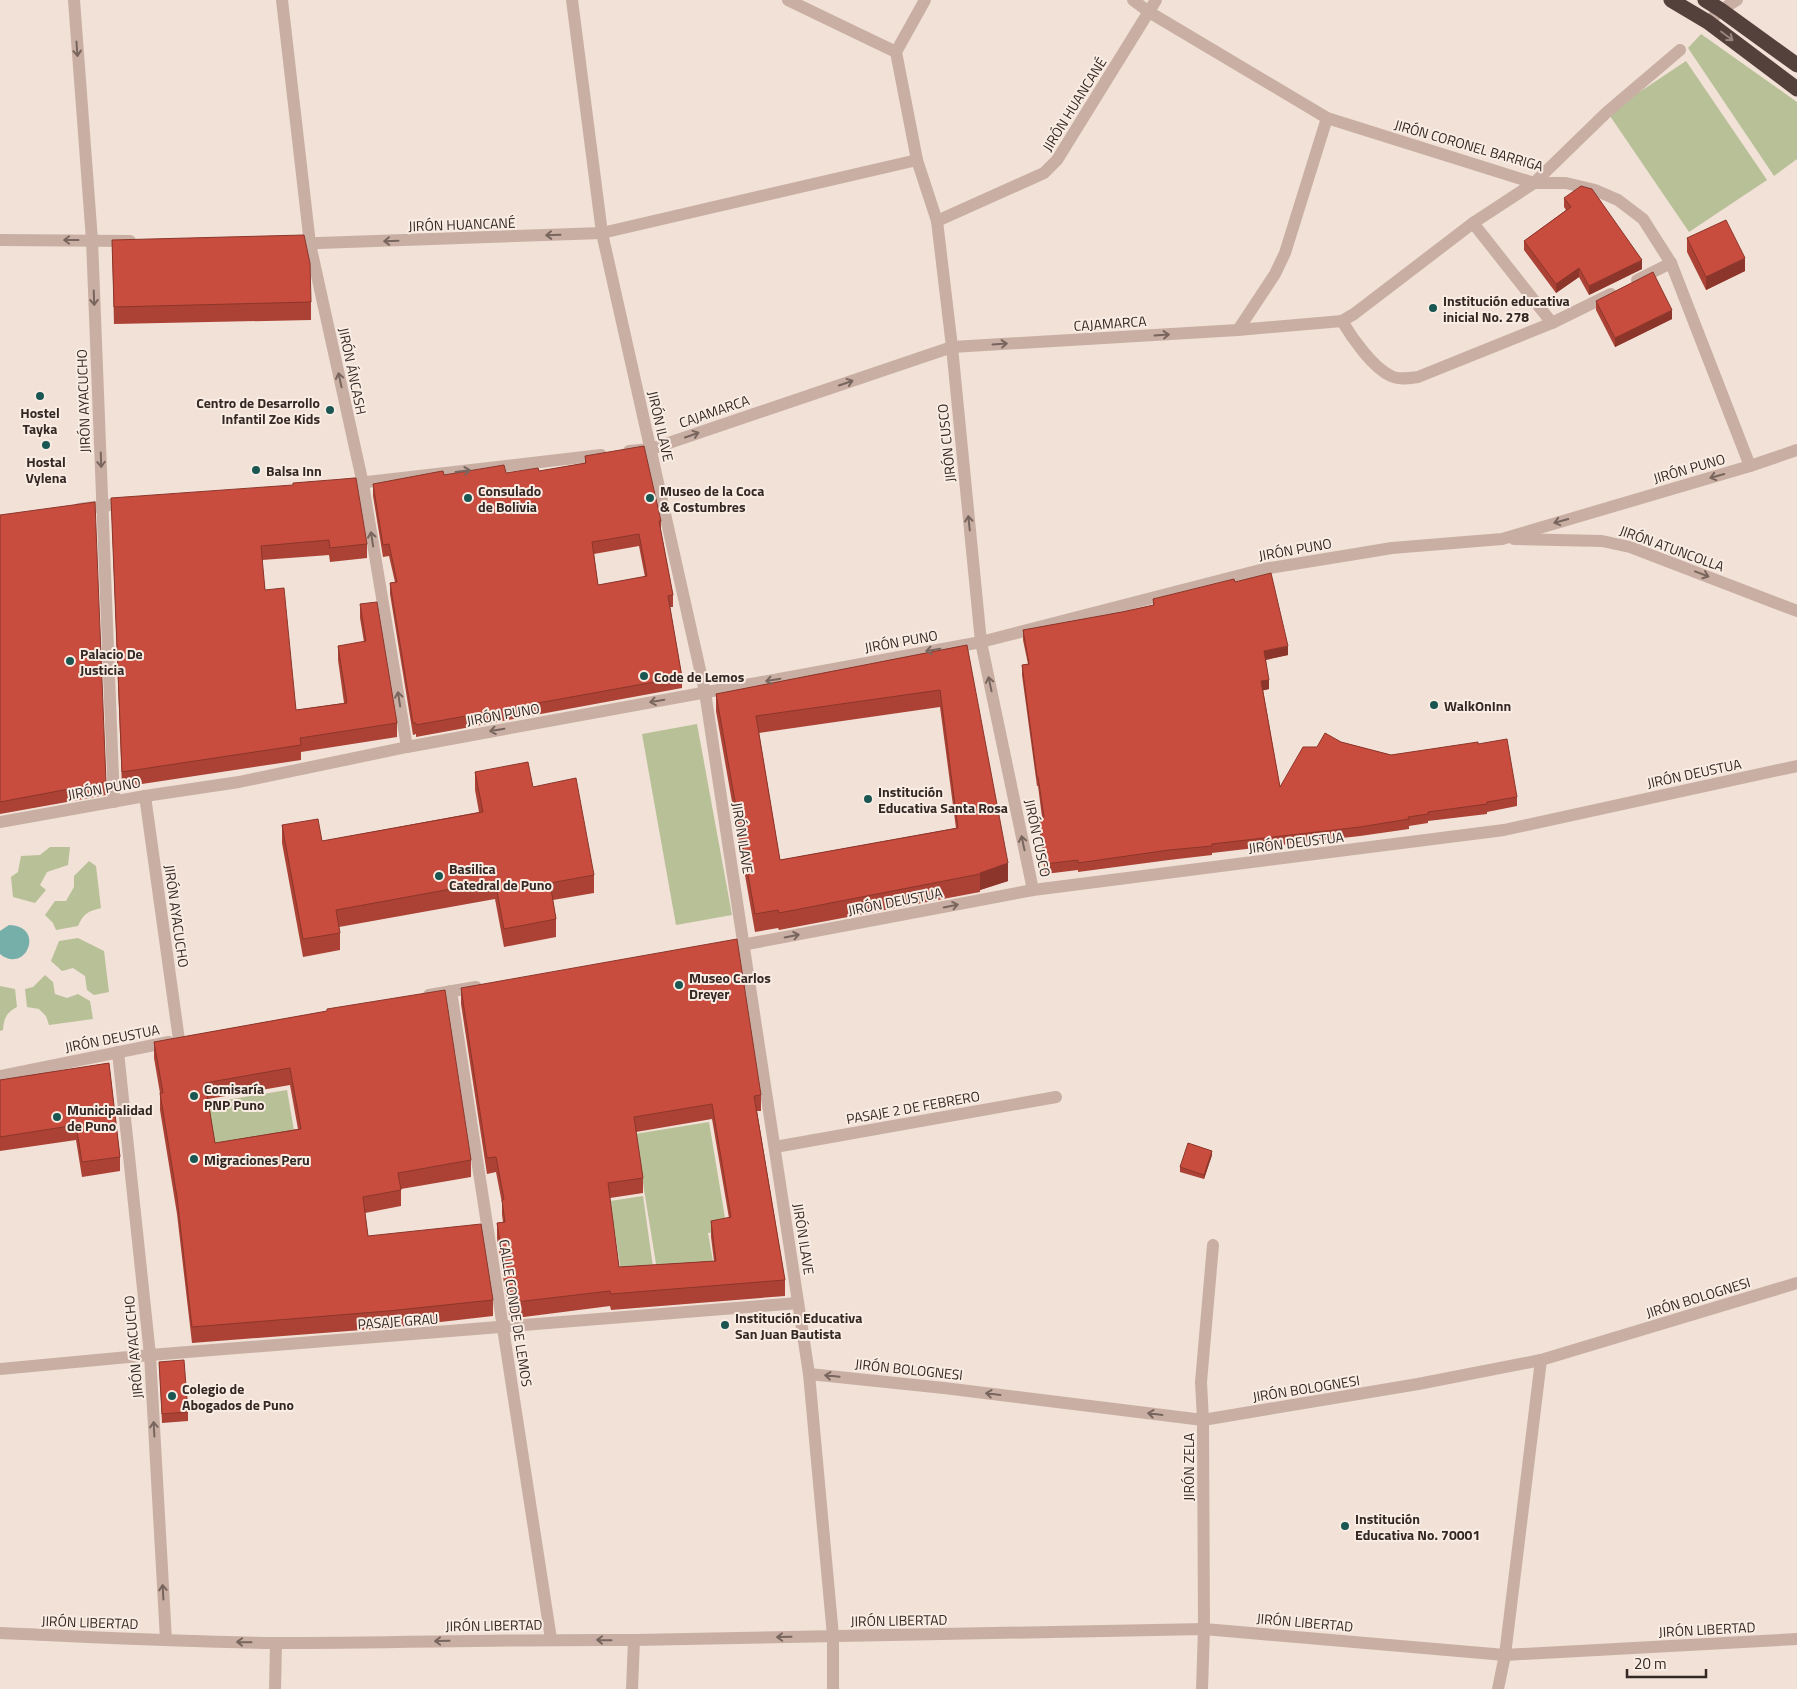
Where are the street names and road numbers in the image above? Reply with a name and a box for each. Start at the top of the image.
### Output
street label: JIRÓN HUANCANÉ [1037,53,1111,155]
street label: JIRÓN CORONEL BARRIGA [1392,114,1547,176]
street label: JIRÓN HUANCANÉ [408,212,516,236]
street label: CAJAMARCA [1073,310,1148,336]
street label: JIRÓN ÁNCASH [334,325,372,417]
street label: JIRÓN AYACUCHO [71,349,95,453]
street label: JIRÓN ILAVE [643,389,679,464]
street label: CAJAMARCA [676,389,753,433]
street label: JIRÓN CUSCO [931,403,961,483]
street label: JIRÓN PUNO [1651,448,1727,488]
street label: JIRÓN ATUNCOLLA [1617,519,1728,577]
street label: JIRÓN PUNO [1257,532,1333,566]
street label: JIRÓN PUNO [863,624,939,658]
street label: JIRÓN PUNO [465,697,541,731]
street label: JIRÓN DEUSTUA [1645,753,1744,793]
street label: JIRÓN PUNO [66,771,142,805]
street label: JIRÓN CUSCO [1020,797,1056,879]
street label: JIRÓN ILAVE [727,801,759,875]
street label: JIRÓN DEUSTUA [1247,826,1346,858]
street label: JIRÓN AYACUCHO [159,863,195,969]
street label: JIRÓN DEUSTUA [846,881,945,920]
street label: JIRÓN DEUSTUA [63,1018,162,1057]
street label: PASAJE 2 DE FEBRERO [844,1085,982,1129]
street label: JIRÓN ILAVE [788,1202,820,1276]
street label: CALLE CONDE DE LEMOS [494,1238,538,1388]
street label: JIRÓN BOLOGNESI [1643,1271,1753,1323]
street label: JIRÓN AYACUCHO [118,1295,148,1399]
street label: PASAJE GRAU [357,1308,439,1334]
street label: JIRÓN BOLOGNESI [854,1353,964,1385]
street label: JIRÓN BOLOGNESI [1251,1369,1361,1407]
street label: JIRÓN ZELA [1178,1432,1199,1501]
street label: JIRÓN LIBERTAD [1256,1607,1354,1637]
street label: JIRÓN LIBERTAD [850,1609,948,1631]
street label: JIRÓN LIBERTAD [41,1610,139,1634]
street label: JIRÓN LIBERTAD [445,1614,543,1636]
street label: JIRÓN LIBERTAD [1658,1616,1756,1642]

